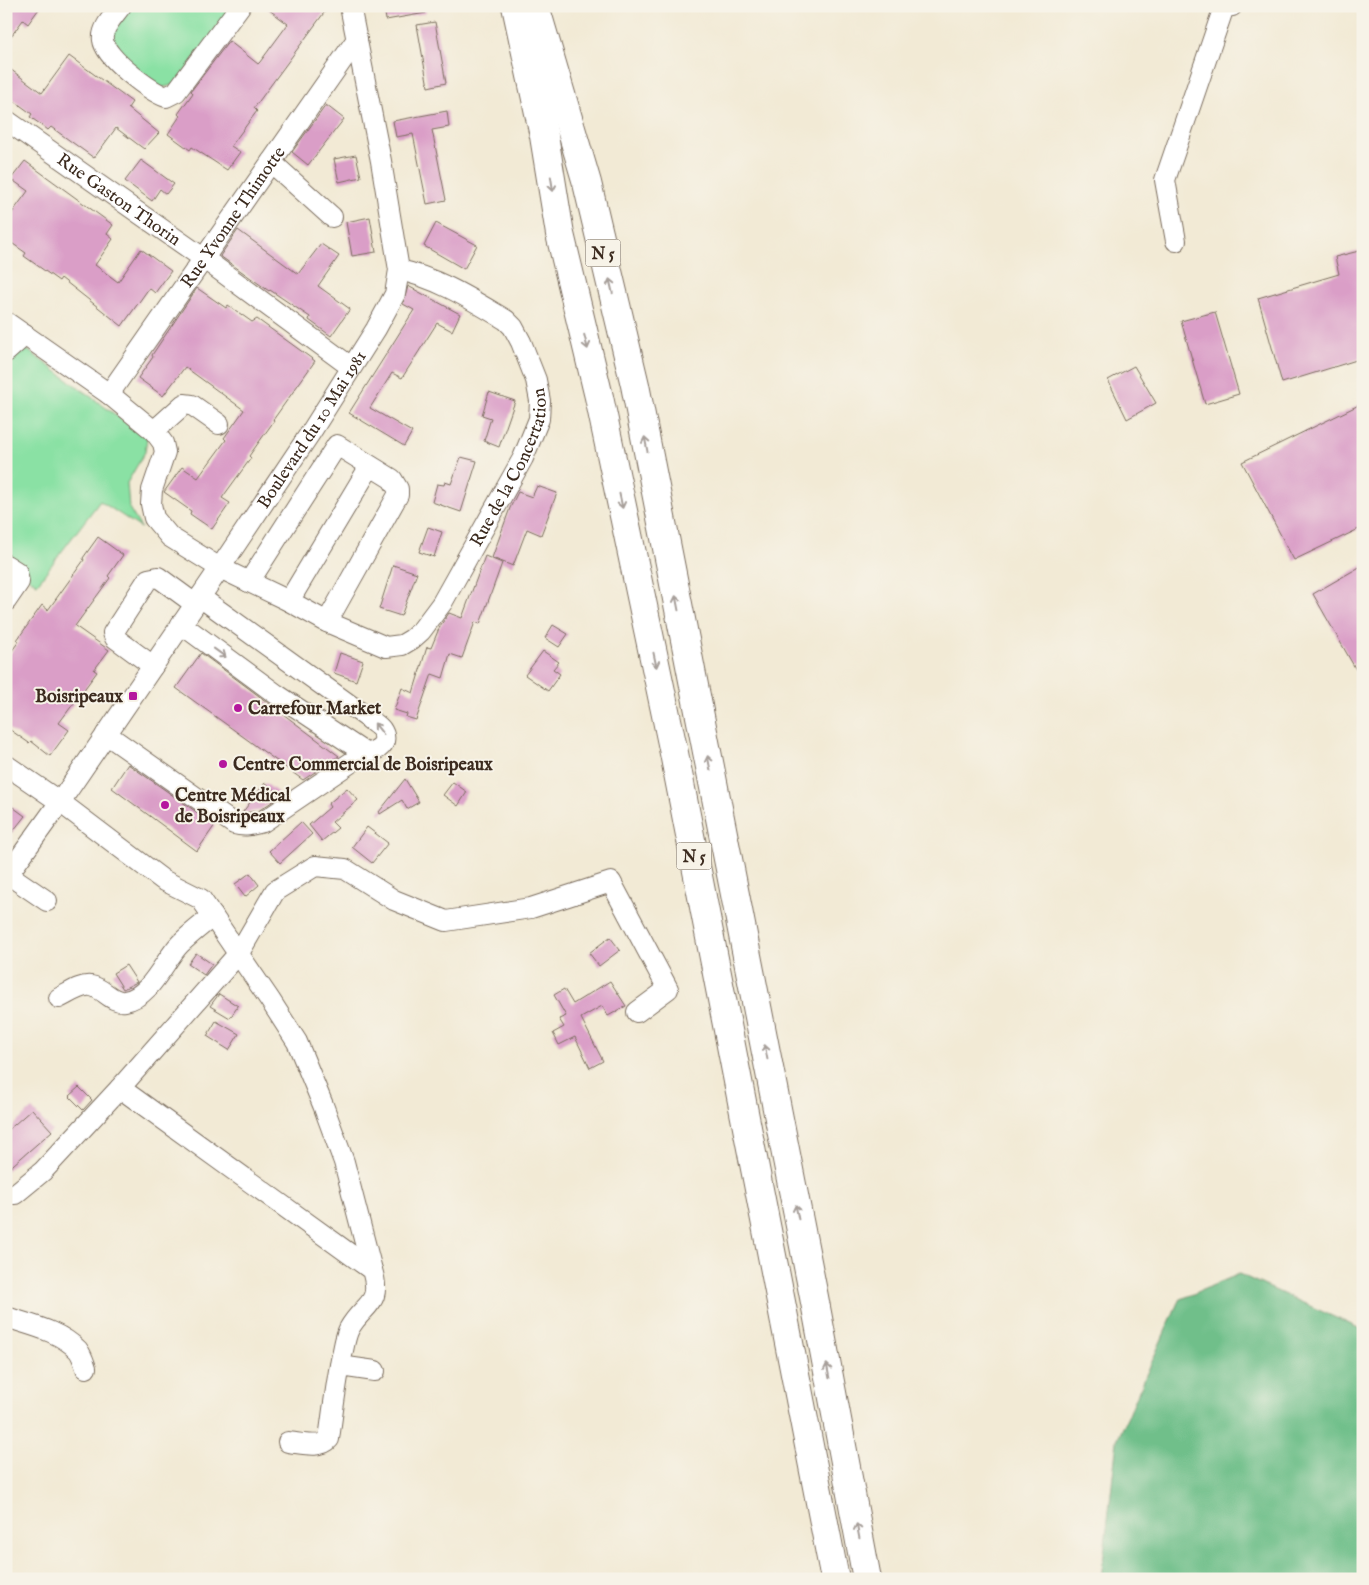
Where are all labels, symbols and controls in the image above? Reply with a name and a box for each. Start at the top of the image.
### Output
street label: Rue Yvonne Thimotte [176,142,291,293]
street label: Rue Gaston Thorin [52,149,185,252]
one-way arrow [547,175,557,191]
road number: N 5 [586,240,620,266]
one-way arrow [606,279,615,295]
one-way arrow [582,334,591,350]
street label: Boulevard du 10 Mai 1981 [253,347,372,514]
street label: Rue de la Concertation [466,386,553,551]
one-way arrow [641,436,651,452]
one-way arrow [617,493,626,509]
one-way arrow [672,596,682,612]
one-way arrow [213,648,227,658]
one-way arrow [650,652,660,668]
place label: Boisripeaux [35,686,123,709]
marker: Boisripeaux [127,690,139,702]
place label: Carrefour Market [248,698,382,721]
marker: Carrefour Market [232,702,244,714]
one-way arrow [373,723,384,736]
place label: Centre Commercial de Boisripeaux [233,754,493,777]
one-way arrow [703,755,713,771]
marker: Centre Commercial de Boisripeaux [217,758,229,770]
place label: Centre Médical de Boisripeaux [175,785,292,829]
marker: Centre Médical de Boisripeaux [159,799,171,811]
road number: N 5 [676,842,712,869]
one-way arrow [760,1045,770,1061]
one-way arrow [792,1204,802,1220]
one-way arrow [823,1364,832,1380]
one-way arrow [853,1523,862,1539]

